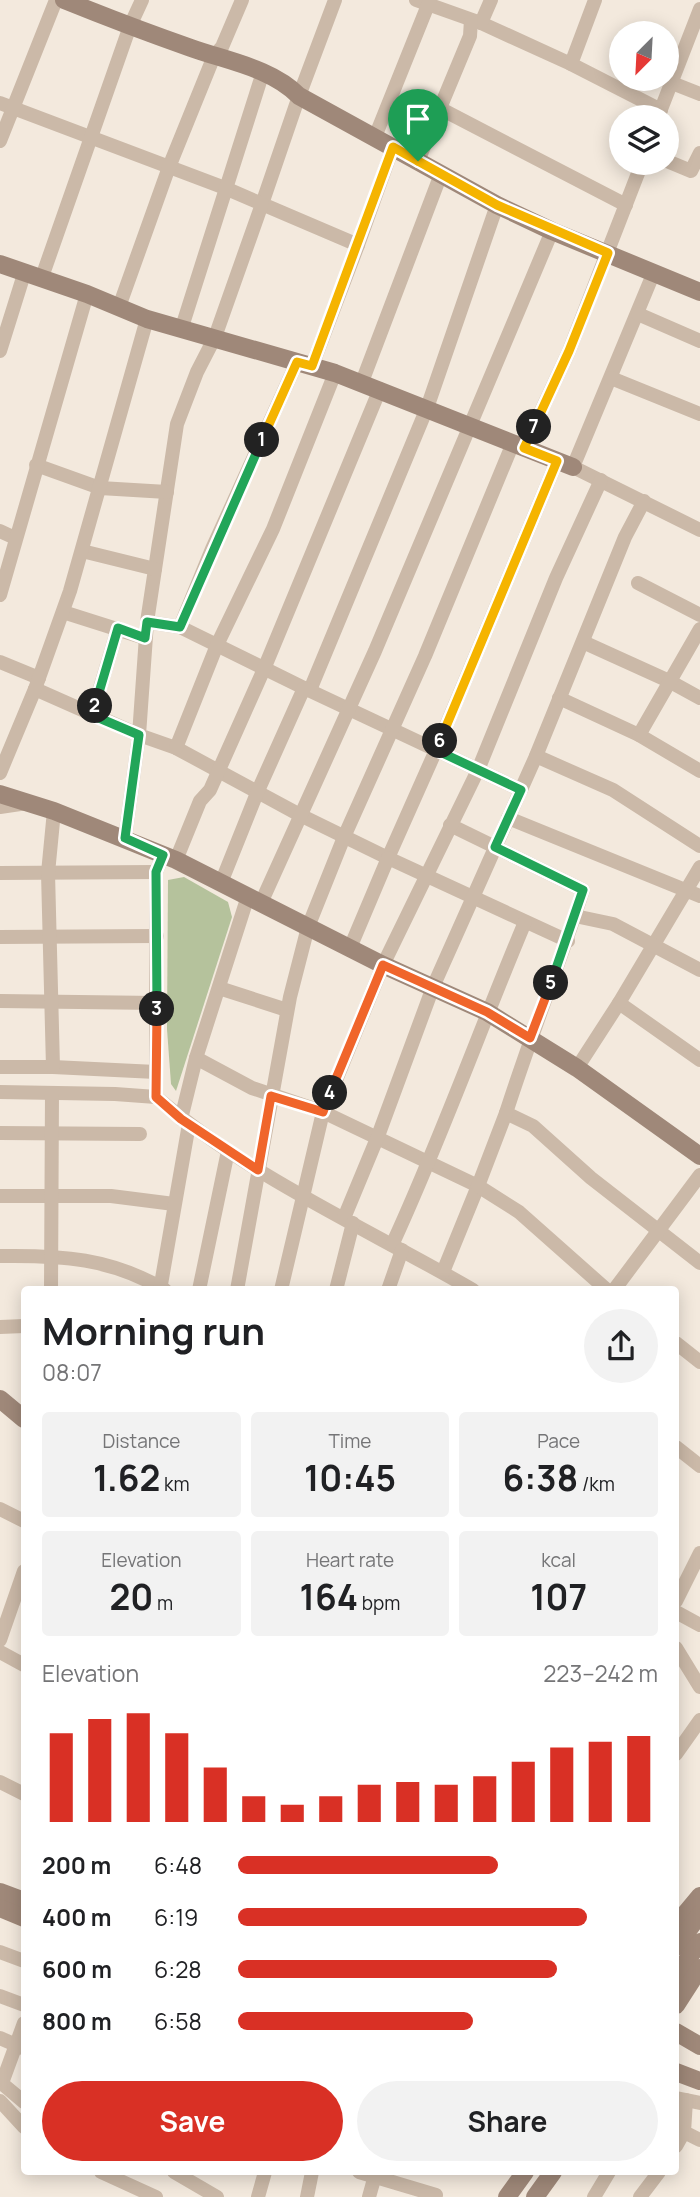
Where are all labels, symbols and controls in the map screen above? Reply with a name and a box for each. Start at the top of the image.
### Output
north arrow [609,21,679,91]
map controls [609,21,679,175]
pin [388,89,448,161]
icon: arrive [399,100,437,138]
button: layers [609,105,679,175]
pin: 7 [516,410,552,444]
text: 7 [528,413,539,439]
pin: 1 [244,422,280,458]
text: 1 [257,426,266,452]
pin: 2 [78,688,112,724]
text: 2 [89,692,100,718]
pin: 6 [422,724,458,758]
text: 6 [434,727,445,753]
pin: 5 [534,965,568,1000]
text: 5 [545,969,556,995]
pin: 3 [140,992,174,1026]
text: 3 [151,995,162,1021]
pin: 4 [312,1076,348,1110]
text: 4 [324,1079,335,1105]
text: Morning run [42,1304,265,1356]
button: share [584,1309,658,1383]
text: 08:07 [42,1356,102,1388]
text: Distance [102,1428,180,1454]
text: Time [329,1428,371,1454]
text: Pace [537,1428,580,1454]
text: 1.62 [93,1454,160,1502]
text: 10:45 [304,1454,396,1502]
text: 6:38 [503,1454,578,1502]
text: km [160,1471,190,1497]
text: /km [578,1471,615,1497]
text: Elevation [101,1547,181,1573]
text: Heart rate [306,1547,394,1573]
text: kcal [541,1547,576,1573]
text: 20 [109,1573,153,1621]
text: 164 [300,1573,358,1621]
text: 107 [530,1573,587,1621]
text: m [153,1590,173,1616]
text: bpm [358,1590,400,1616]
text: Elevation [42,1657,139,1689]
text: 223–242 m [543,1657,658,1689]
text: 200 m [42,1849,111,1881]
text: 6:48 [154,1849,202,1881]
text: 400 m [42,1901,112,1933]
text: 6:19 [154,1901,198,1933]
text: 600 m [42,1953,112,1985]
text: 6:28 [154,1953,202,1985]
text: 800 m [42,2005,112,2037]
text: 6:58 [154,2005,202,2037]
button: Save [42,2081,343,2161]
button: Share [357,2081,658,2161]

